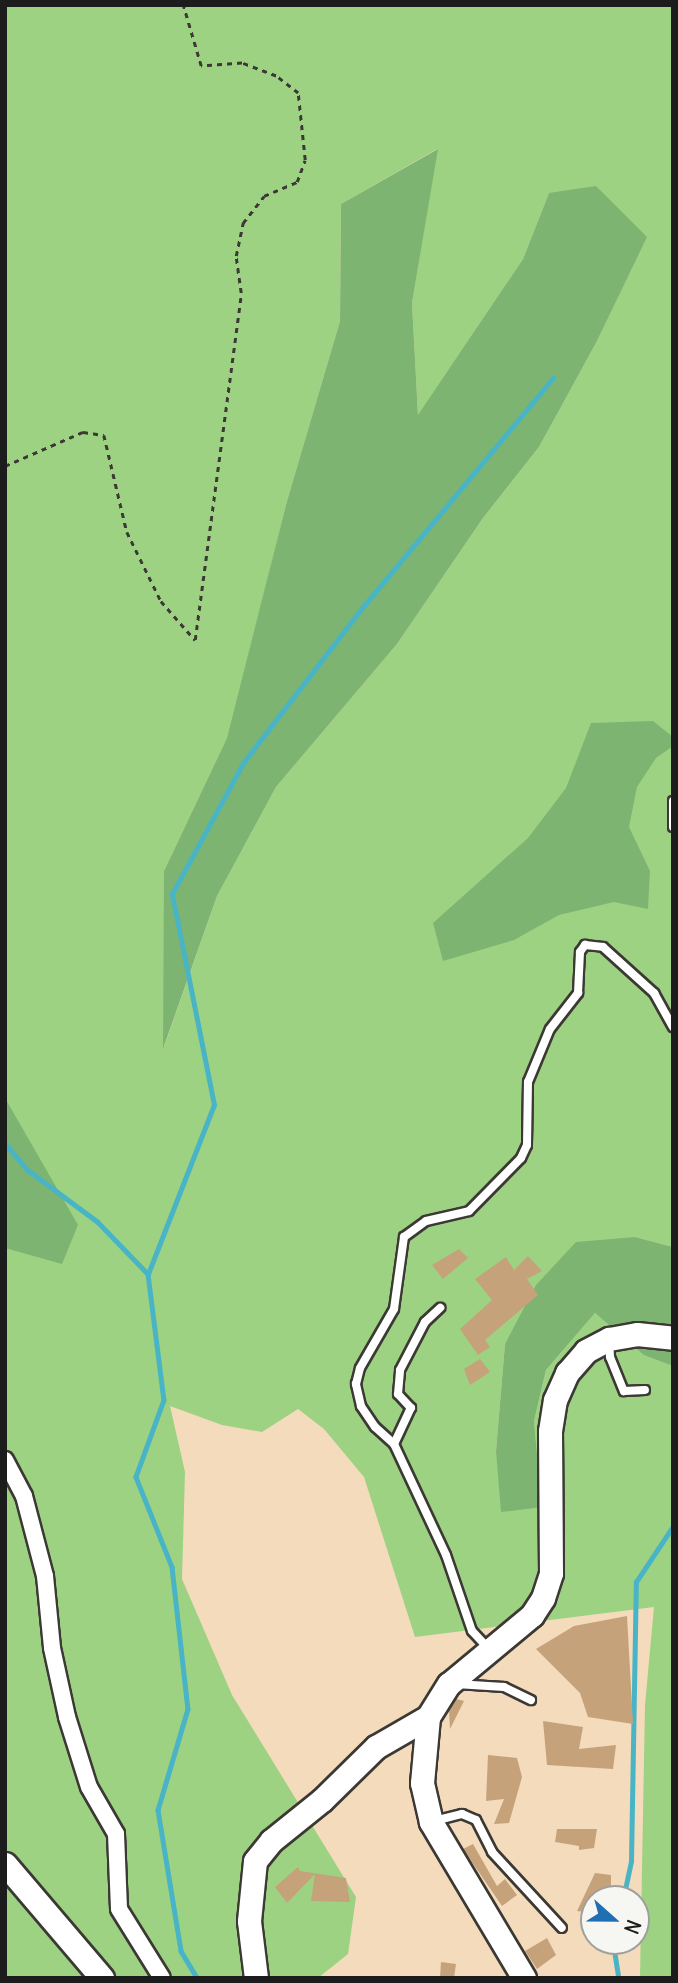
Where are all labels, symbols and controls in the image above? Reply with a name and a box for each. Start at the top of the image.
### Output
north arrow [580,1885,650,1955]
text: N [619,1916,646,1937]

